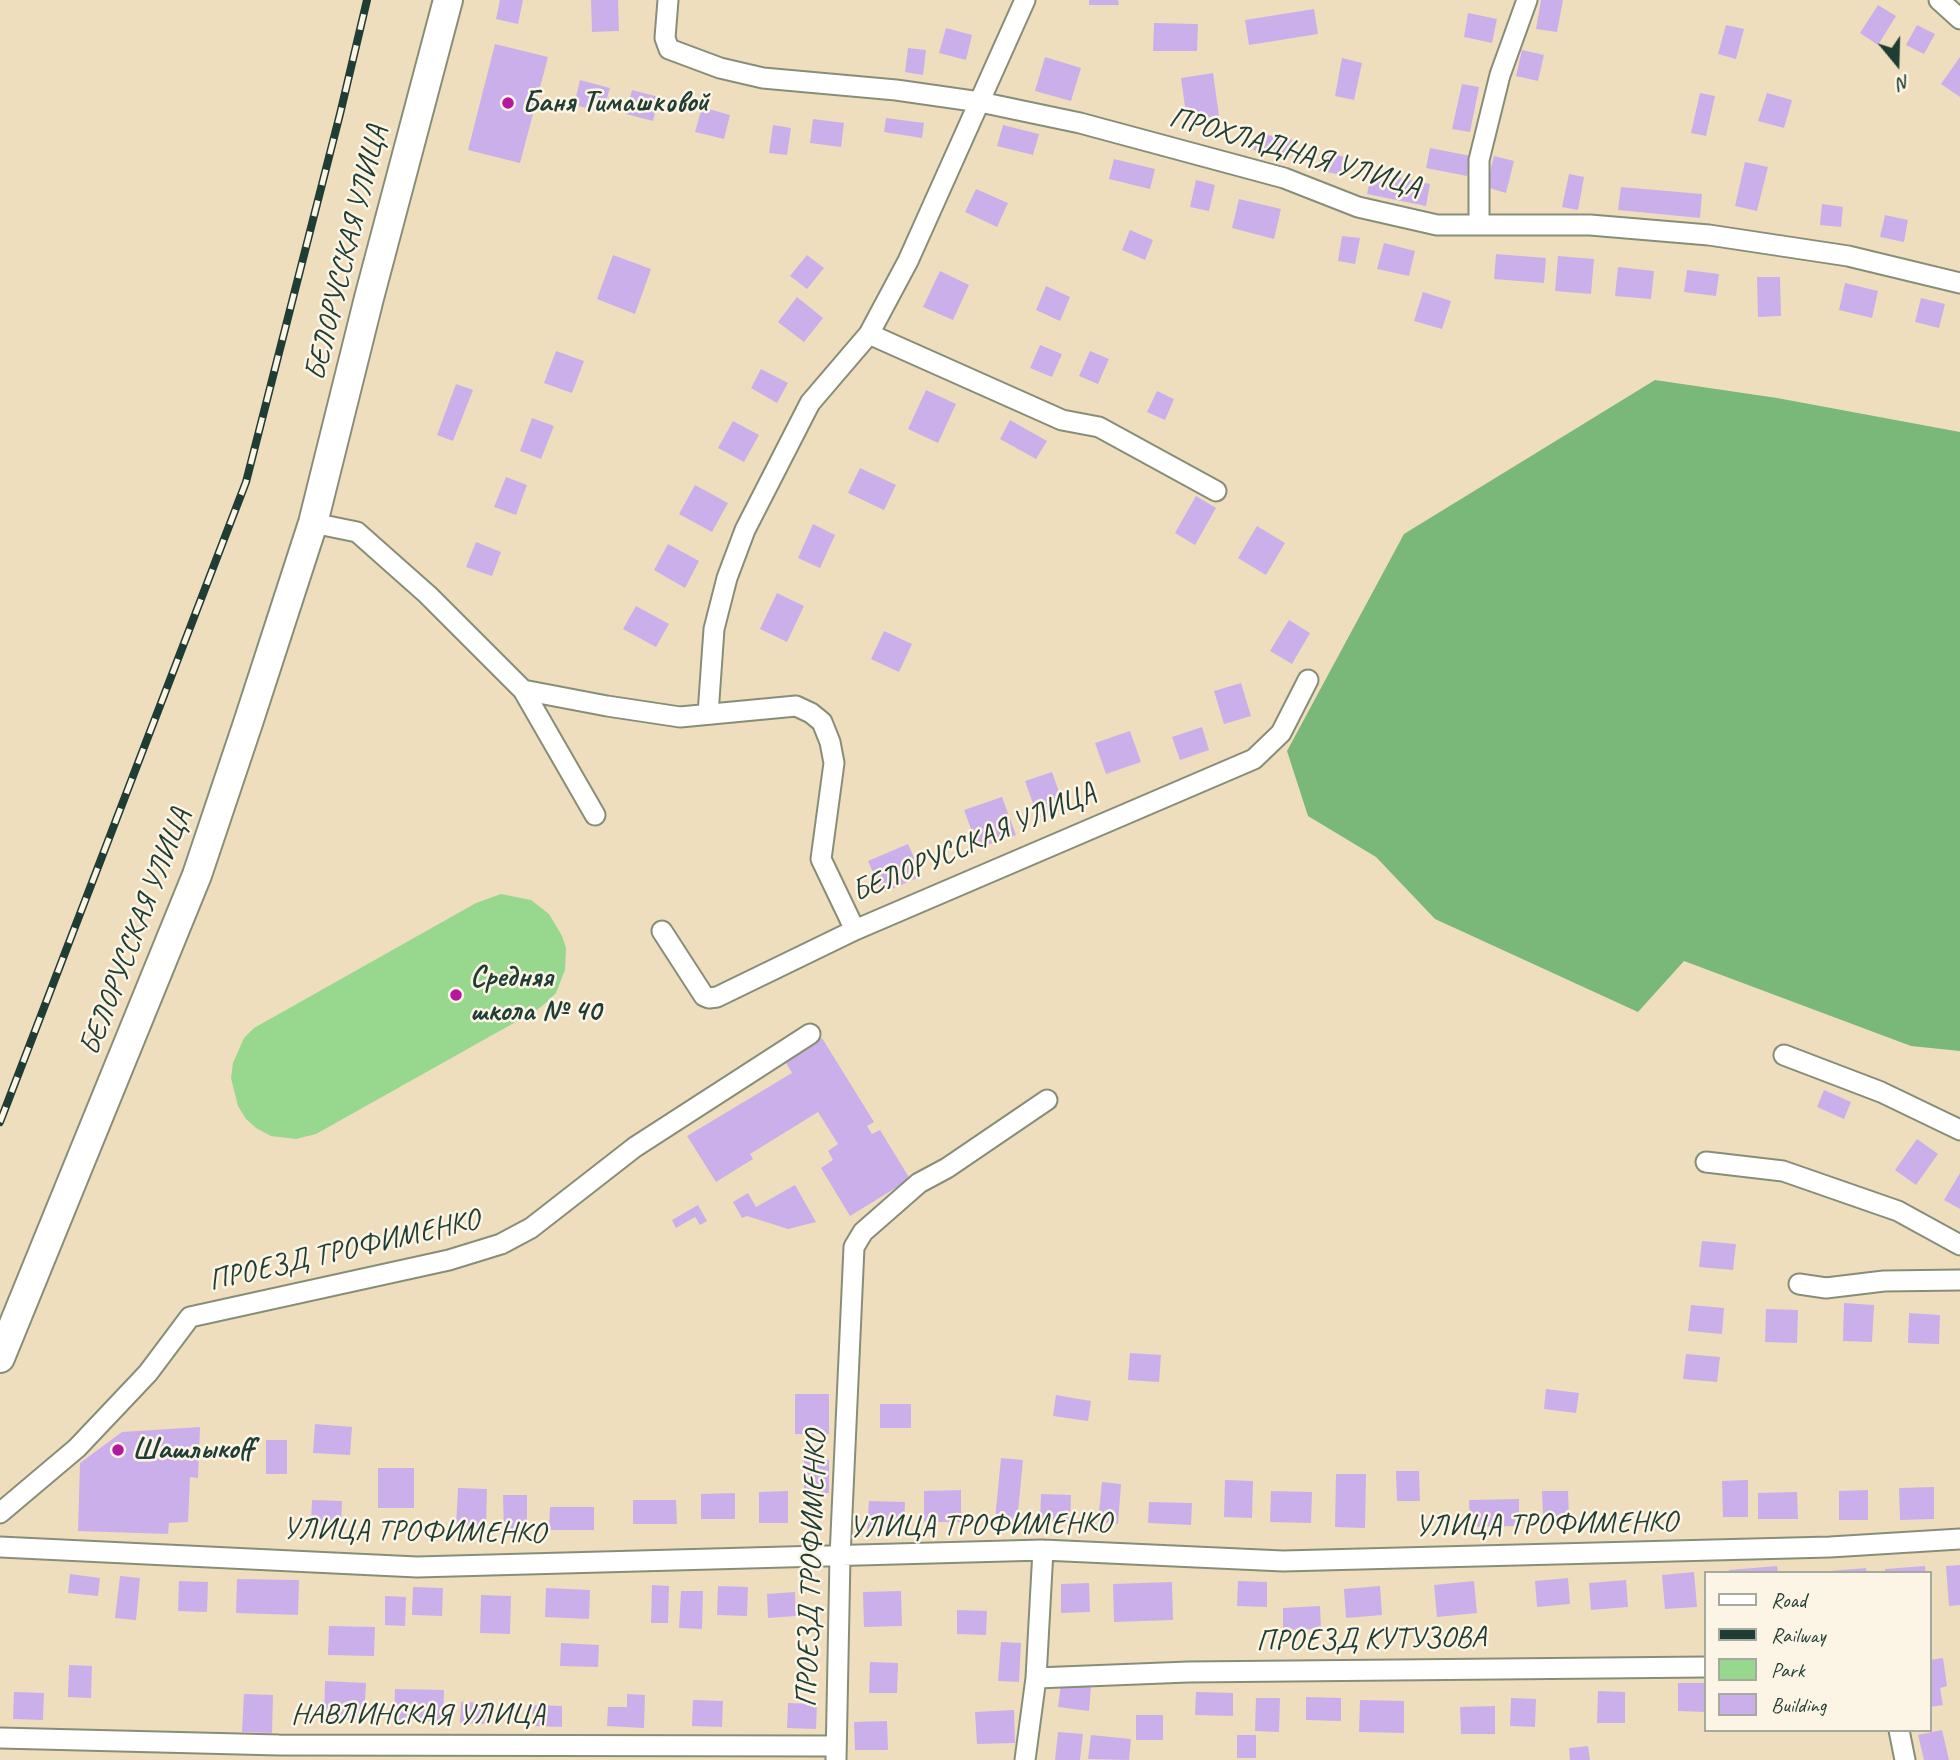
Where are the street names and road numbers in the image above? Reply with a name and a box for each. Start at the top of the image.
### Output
street label: ПРОХЛАДНАЯ УЛИЦА [1165,100,1425,206]
street label: БЕЛОРУССКАЯ УЛИЦА [298,122,396,384]
street label: БЕЛОРУССКАЯ УЛИЦА [847,775,1101,911]
street label: БЕЛОРУССКАЯ УЛИЦА [72,804,200,1060]
street label: ПРОЕЗД ТРОФИМЕНКО [205,1202,483,1300]
street label: ПРОЕЗД ТРОФИМЕНКО [789,1430,835,1708]
street label: УЛИЦА ТРОФИМЕНКО [1414,1505,1678,1545]
street label: УЛИЦА ТРОФИМЕНКО [848,1506,1112,1546]
street label: УЛИЦА ТРОФИМЕНКО [282,1512,546,1552]
street label: ПРОЕЗД КУТУЗОВА [1256,1620,1486,1660]
street label: НАВЛИНСКАЯ УЛИЦА [291,1697,545,1733]

